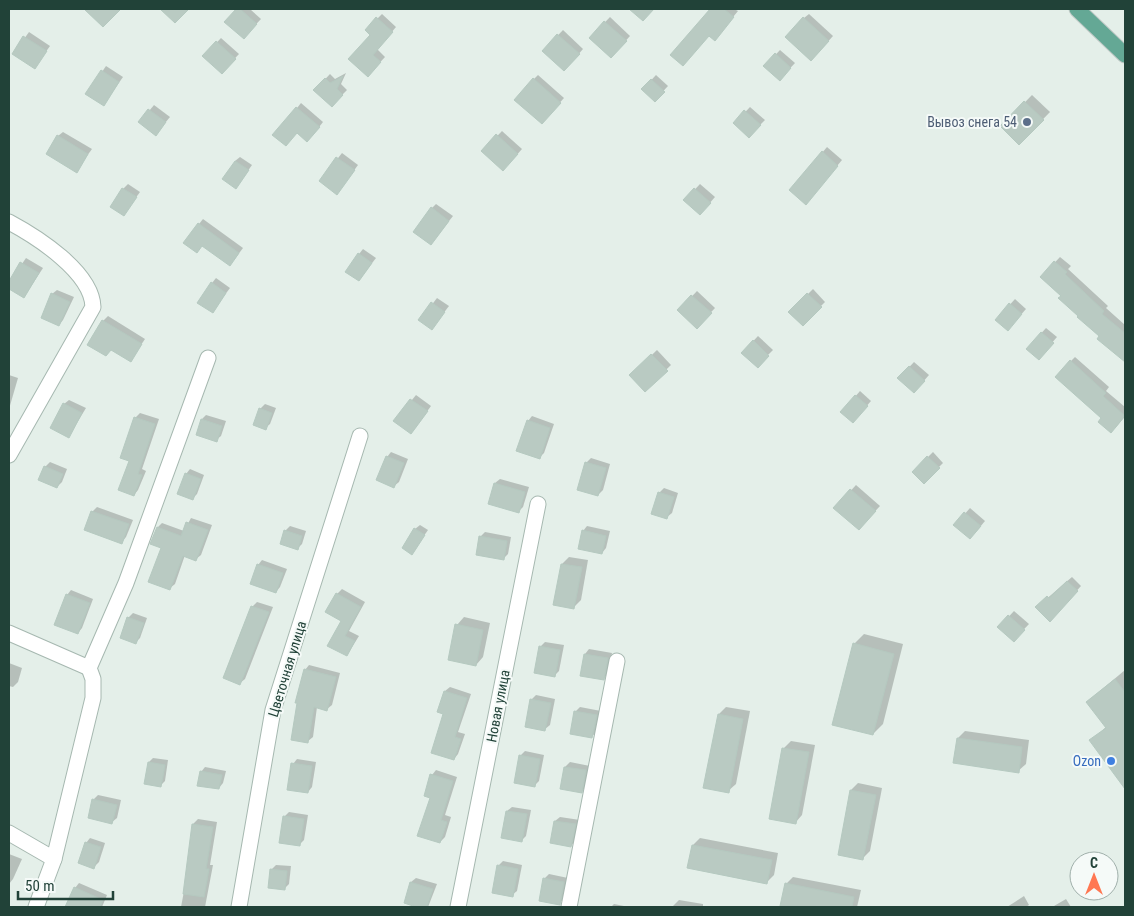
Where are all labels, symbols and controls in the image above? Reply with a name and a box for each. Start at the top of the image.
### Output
place label: Вывоз снега 54 [927,114,1017,130]
marker: Вывоз снега 54 [1021,116,1033,128]
street label: Цветочная улица [265,619,309,719]
street label: Новая улица [483,668,513,744]
place label: Ozon [1073,753,1101,769]
marker: Ozon [1105,755,1117,767]
north arrow [1069,851,1119,901]
text: С [1090,855,1098,871]
scale bar [18,868,112,900]
text: 50 m [25,877,55,895]

